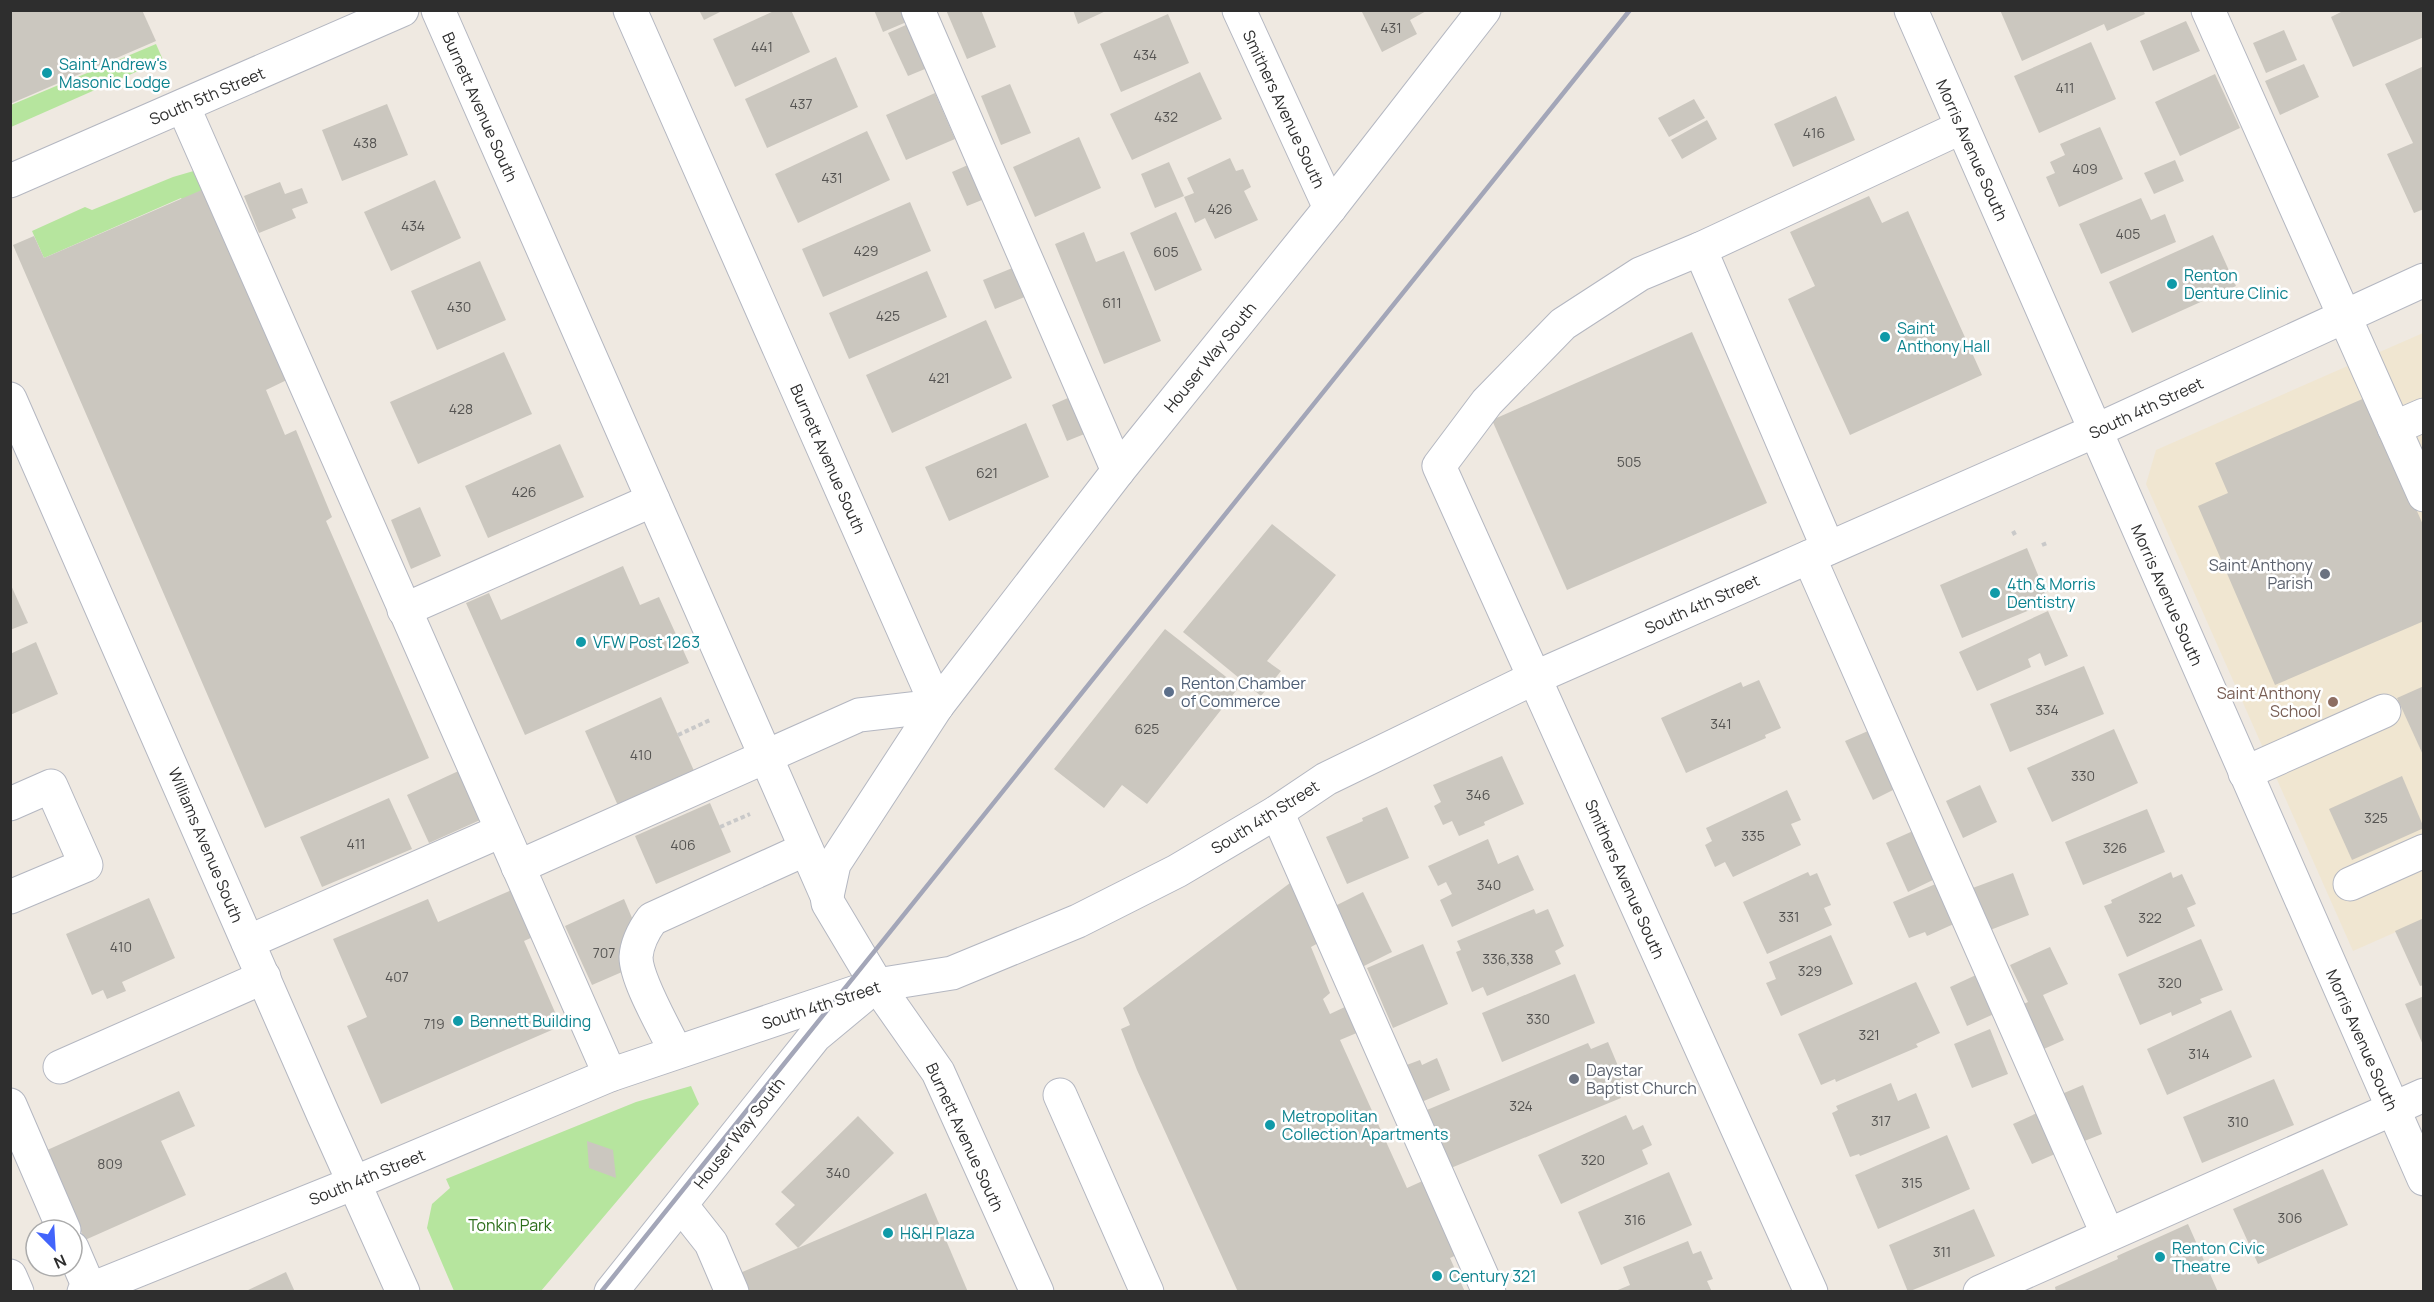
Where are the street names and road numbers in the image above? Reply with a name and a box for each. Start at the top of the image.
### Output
street label: Smithers Avenue South [1238,26,1330,192]
street label: Burnett Avenue South [437,29,523,185]
street label: South 5th Street [146,62,268,130]
street label: Morris Avenue South [1931,76,2013,224]
street label: Houser Way South [1159,297,1261,417]
street label: South 4th Street [2085,372,2207,444]
street label: Burnett Avenue South [785,381,871,537]
street label: Morris Avenue South [2126,521,2208,669]
street label: South 4th Street [1641,569,1763,639]
street label: Williams Avenue South [163,764,249,926]
street label: South 4th Street [1207,775,1323,859]
street label: Smithers Avenue South [1580,796,1670,962]
street label: Morris Avenue South [2321,966,2403,1114]
street label: South 4th Street [759,975,883,1035]
street label: Burnett Avenue South [921,1059,1009,1215]
street label: Houser Way South [689,1073,789,1193]
street label: South 4th Street [306,1144,428,1210]

